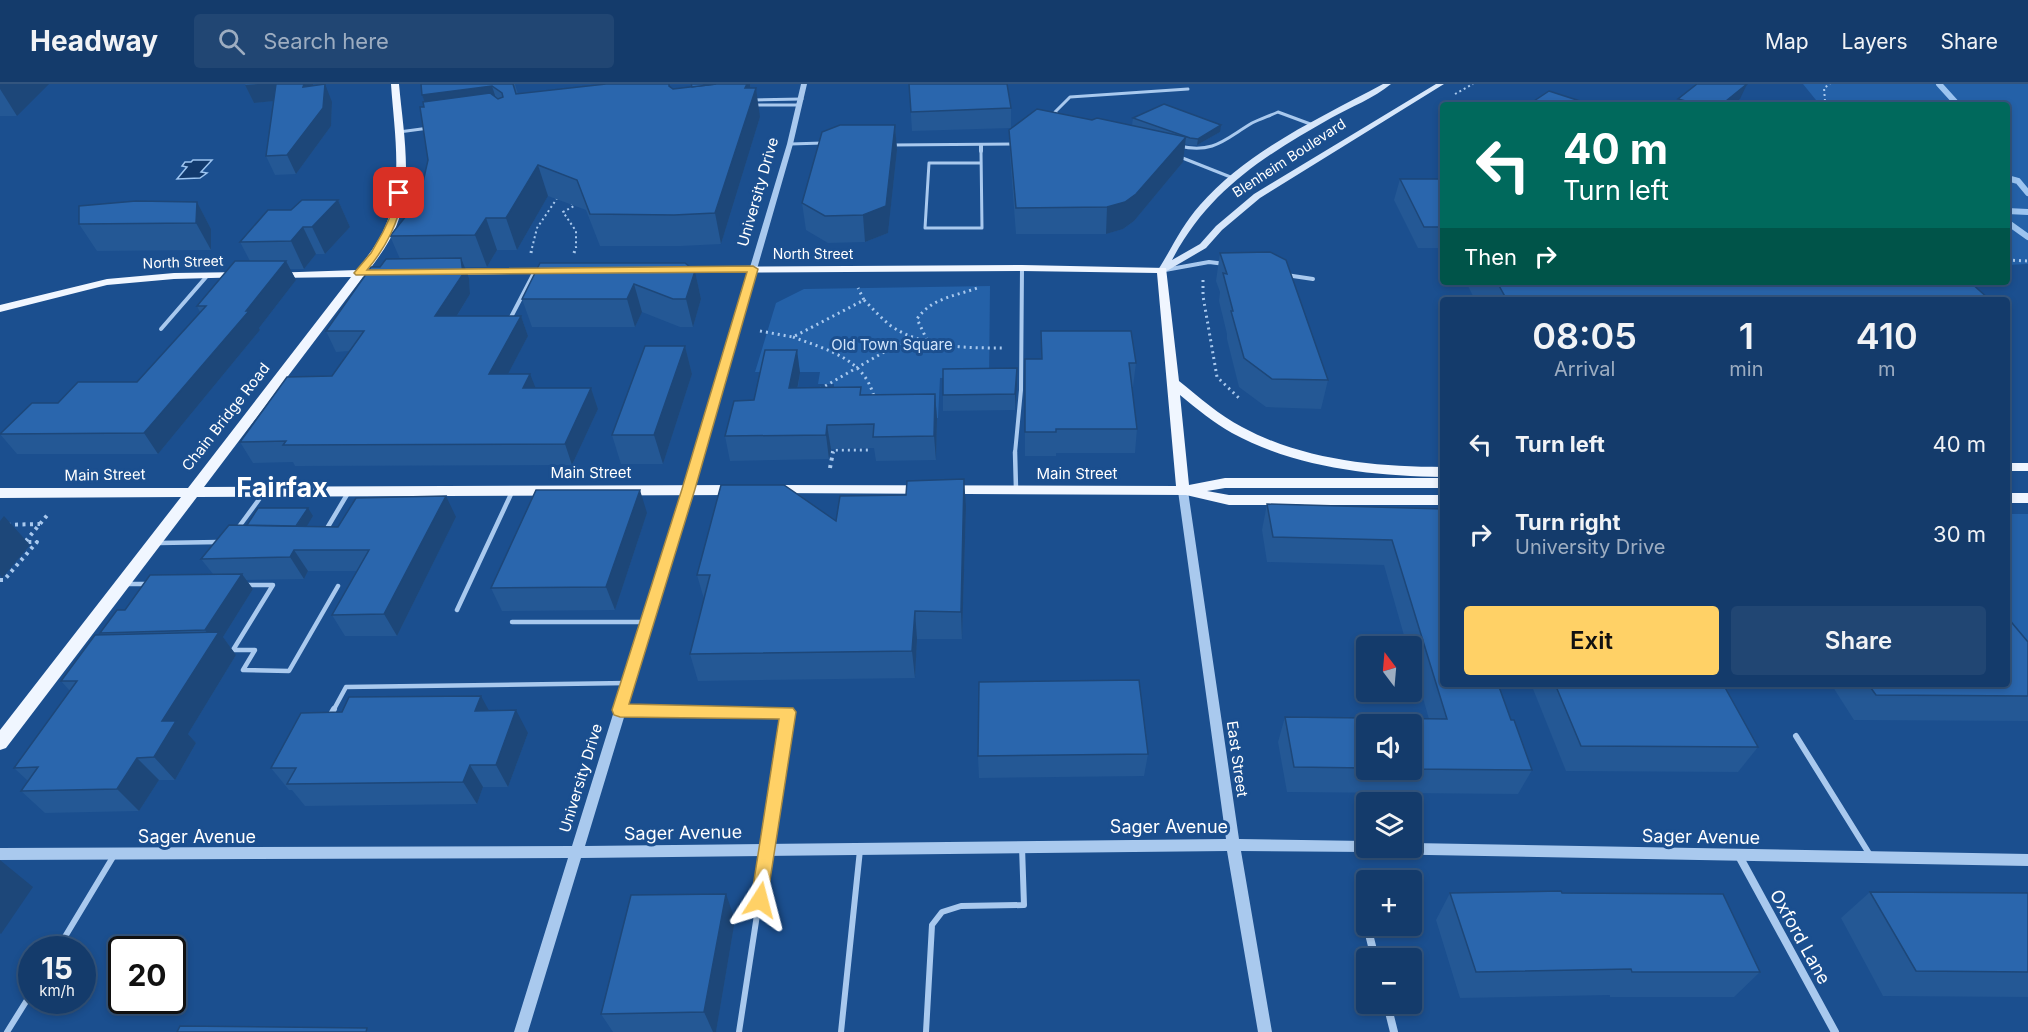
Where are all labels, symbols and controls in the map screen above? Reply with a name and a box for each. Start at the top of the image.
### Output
search box [194,14,614,68]
text: Headway [30,24,158,58]
icon: search [215,25,248,58]
text: Search here [263,28,389,54]
text: Map [1765,29,1809,54]
text: Layers [1842,29,1908,54]
text: Share [1941,29,1998,54]
street label: Blenheim Boulevard [1229,115,1348,200]
text: 40 m [1563,123,1668,174]
icon: left [1464,126,1542,204]
street label: University Drive [733,135,782,249]
pin [373,167,424,218]
text: Turn left [1563,174,1669,207]
icon: arrive [382,176,415,209]
icon: right [1529,240,1562,273]
text: Then [1464,244,1517,270]
street label: North Street [773,245,854,262]
street label: North Street [142,252,224,271]
text: 08:05 [1532,314,1637,358]
text: 1 [1739,314,1754,358]
text: 410 [1856,314,1918,358]
park label: Old Town Square [831,335,953,354]
text: Arrival [1554,357,1615,381]
text: min [1729,357,1764,381]
text: m [1878,357,1896,381]
street label: Chain Bridge Road [178,359,274,474]
icon: left [1464,428,1497,461]
text: Turn left [1515,431,1605,457]
text: 40 m [1932,431,1986,457]
street label: Main Street [550,463,632,482]
street label: Main Street [64,464,146,485]
street label: Main Street [1036,464,1118,483]
district label: Fairfax [236,471,328,504]
text: Turn right [1515,509,1621,535]
icon: right [1464,518,1497,551]
text: 30 m [1933,521,1986,547]
text: University Drive [1515,535,1665,559]
button: Exit [1464,606,1719,675]
button: Share [1731,606,1986,675]
north arrow [1356,636,1422,702]
map controls [1356,636,1422,1014]
button: sound [1356,714,1422,780]
street label: East Street [1223,720,1252,798]
street label: University Drive [555,721,606,835]
button: layers [1356,792,1422,858]
street label: Sager Avenue [1110,816,1228,837]
street label: Sager Avenue [624,821,742,844]
street label: Sager Avenue [1642,825,1760,848]
street label: Sager Avenue [138,826,256,847]
position arrow [728,868,792,932]
button: + [1356,870,1422,936]
street label: Oxford Lane [1766,886,1835,988]
speed limit sign: 20 [108,936,186,1014]
button: − [1356,948,1422,1014]
text: 15 [41,950,73,986]
text: km/h [39,981,75,1000]

